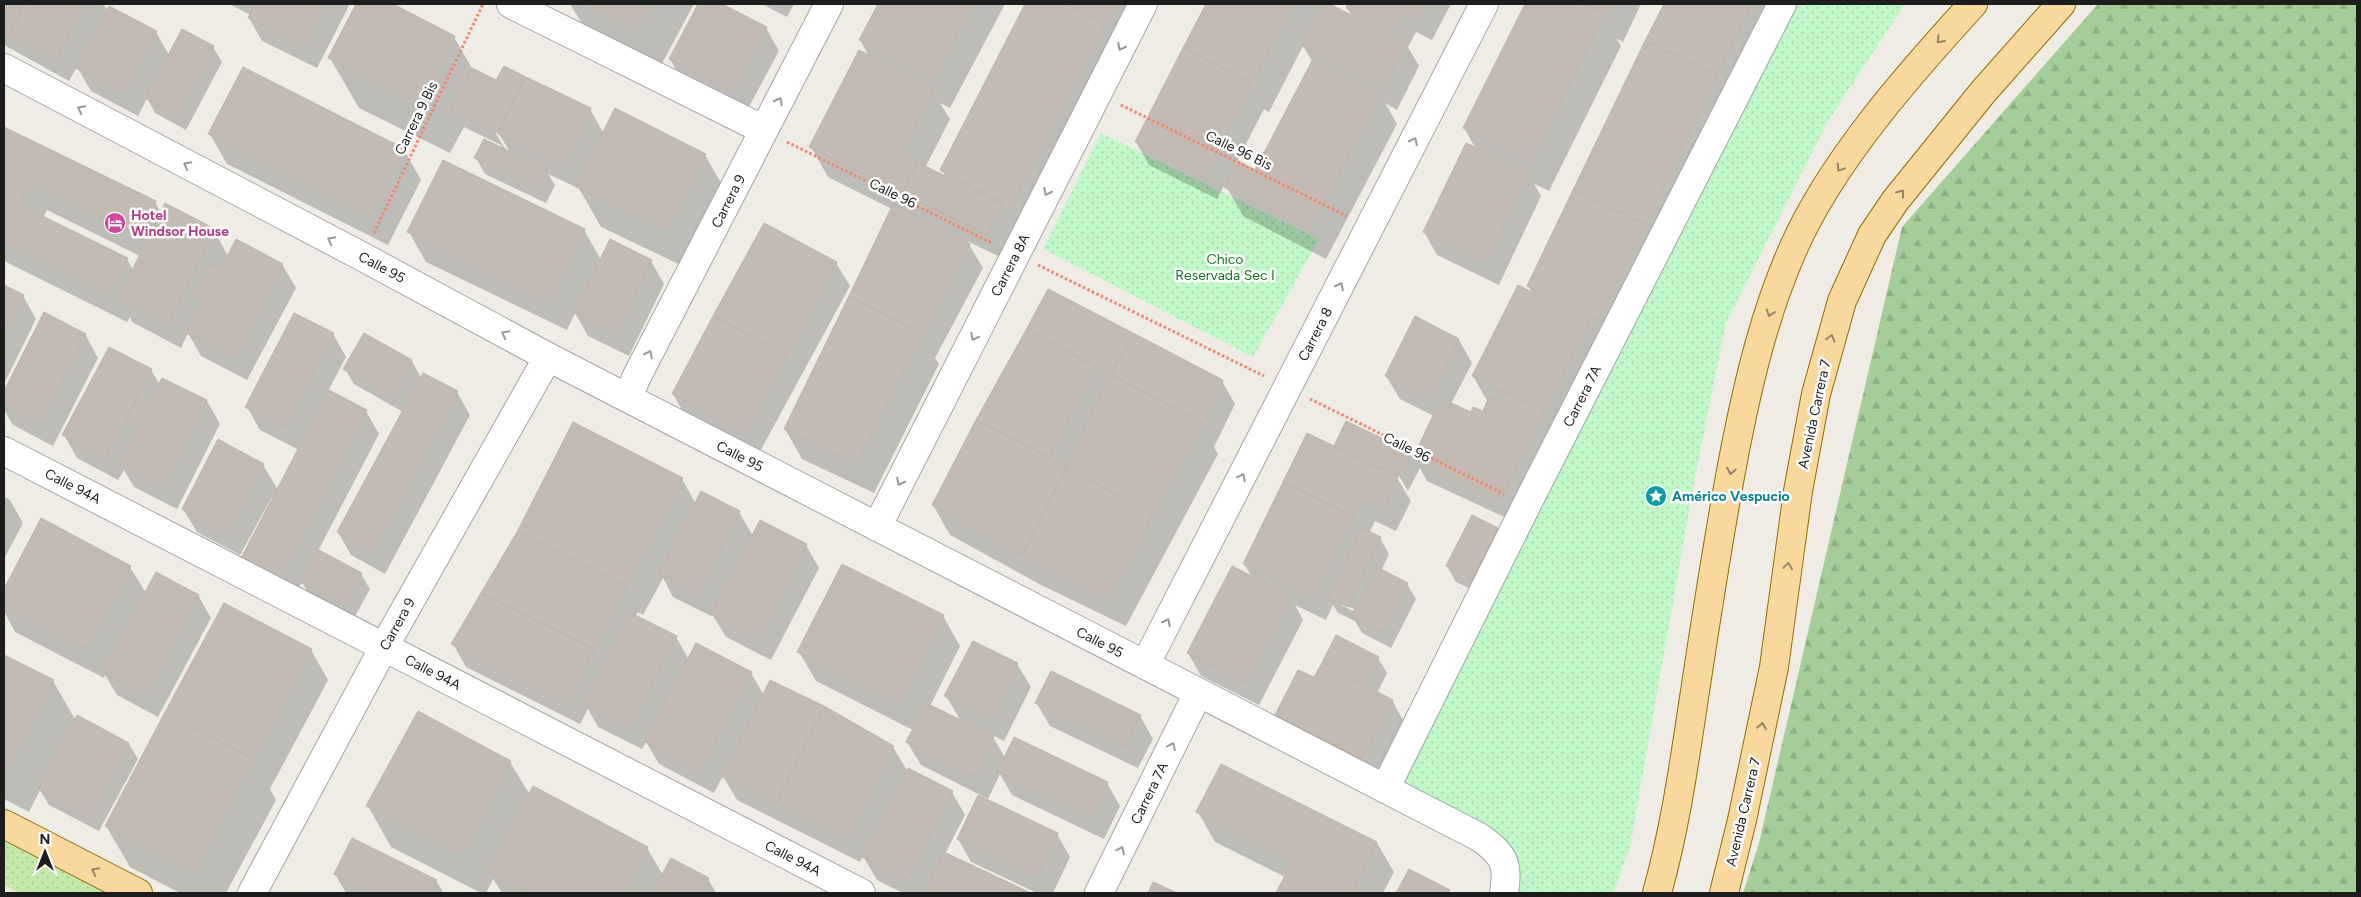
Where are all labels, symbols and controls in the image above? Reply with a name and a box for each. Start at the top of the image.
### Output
one-way arrow [1937,34,1946,43]
one-way arrow [1117,42,1127,51]
street label: Carrera 9 Bis [391,79,441,158]
one-way arrow [773,97,783,106]
one-way arrow [77,105,86,115]
street label: Calle 96 Bis [1203,127,1275,174]
one-way arrow [1408,137,1418,146]
one-way arrow [183,161,192,171]
one-way arrow [1837,162,1846,172]
street label: Carrera 9 [708,172,749,231]
street label: Calle 96 [866,175,919,212]
one-way arrow [1043,187,1053,196]
one-way arrow [1896,190,1904,199]
place label: Hotel Windsor House [131,207,229,240]
hotel icon: Hotel Windsor House [103,211,127,235]
street label: Carrera 8A [987,231,1034,299]
one-way arrow [327,236,336,246]
street label: Calle 95 [355,248,408,287]
park label: Chico Reservada Sec I [1175,251,1275,284]
one-way arrow [1334,282,1344,291]
street label: Carrera 8 [1295,304,1336,364]
one-way arrow [1766,309,1776,317]
one-way arrow [501,330,510,340]
one-way arrow [970,332,980,341]
one-way arrow [1825,334,1835,342]
one-way arrow [643,350,653,359]
street label: Avenida Carrera 7 [1795,358,1834,470]
street label: Carrera 7A [1560,362,1605,430]
street label: Calle 96 [1380,429,1433,466]
street label: Calle 95 [713,437,766,475]
street label: Calle 94A [42,465,104,508]
one-way arrow [1726,467,1736,475]
one-way arrow [1236,473,1246,482]
one-way arrow [896,477,906,486]
place icon: Américo Vespucio [1644,484,1668,508]
place label: Américo Vespucio [1672,488,1790,505]
one-way arrow [1782,562,1793,570]
street label: Carrera 9 [376,595,419,654]
one-way arrow [1161,618,1171,627]
street label: Calle 95 [1073,623,1126,661]
street label: Calle 94A [402,651,464,694]
one-way arrow [1757,722,1767,731]
one-way arrow [1166,742,1176,751]
street label: Avenida Carrera 7 [1723,756,1764,868]
street label: Carrera 7A [1127,759,1172,827]
north arrow [20,827,70,877]
text: N [40,831,50,848]
street label: Calle 94A [762,837,824,880]
one-way arrow [1115,846,1125,855]
one-way arrow [91,867,100,877]

